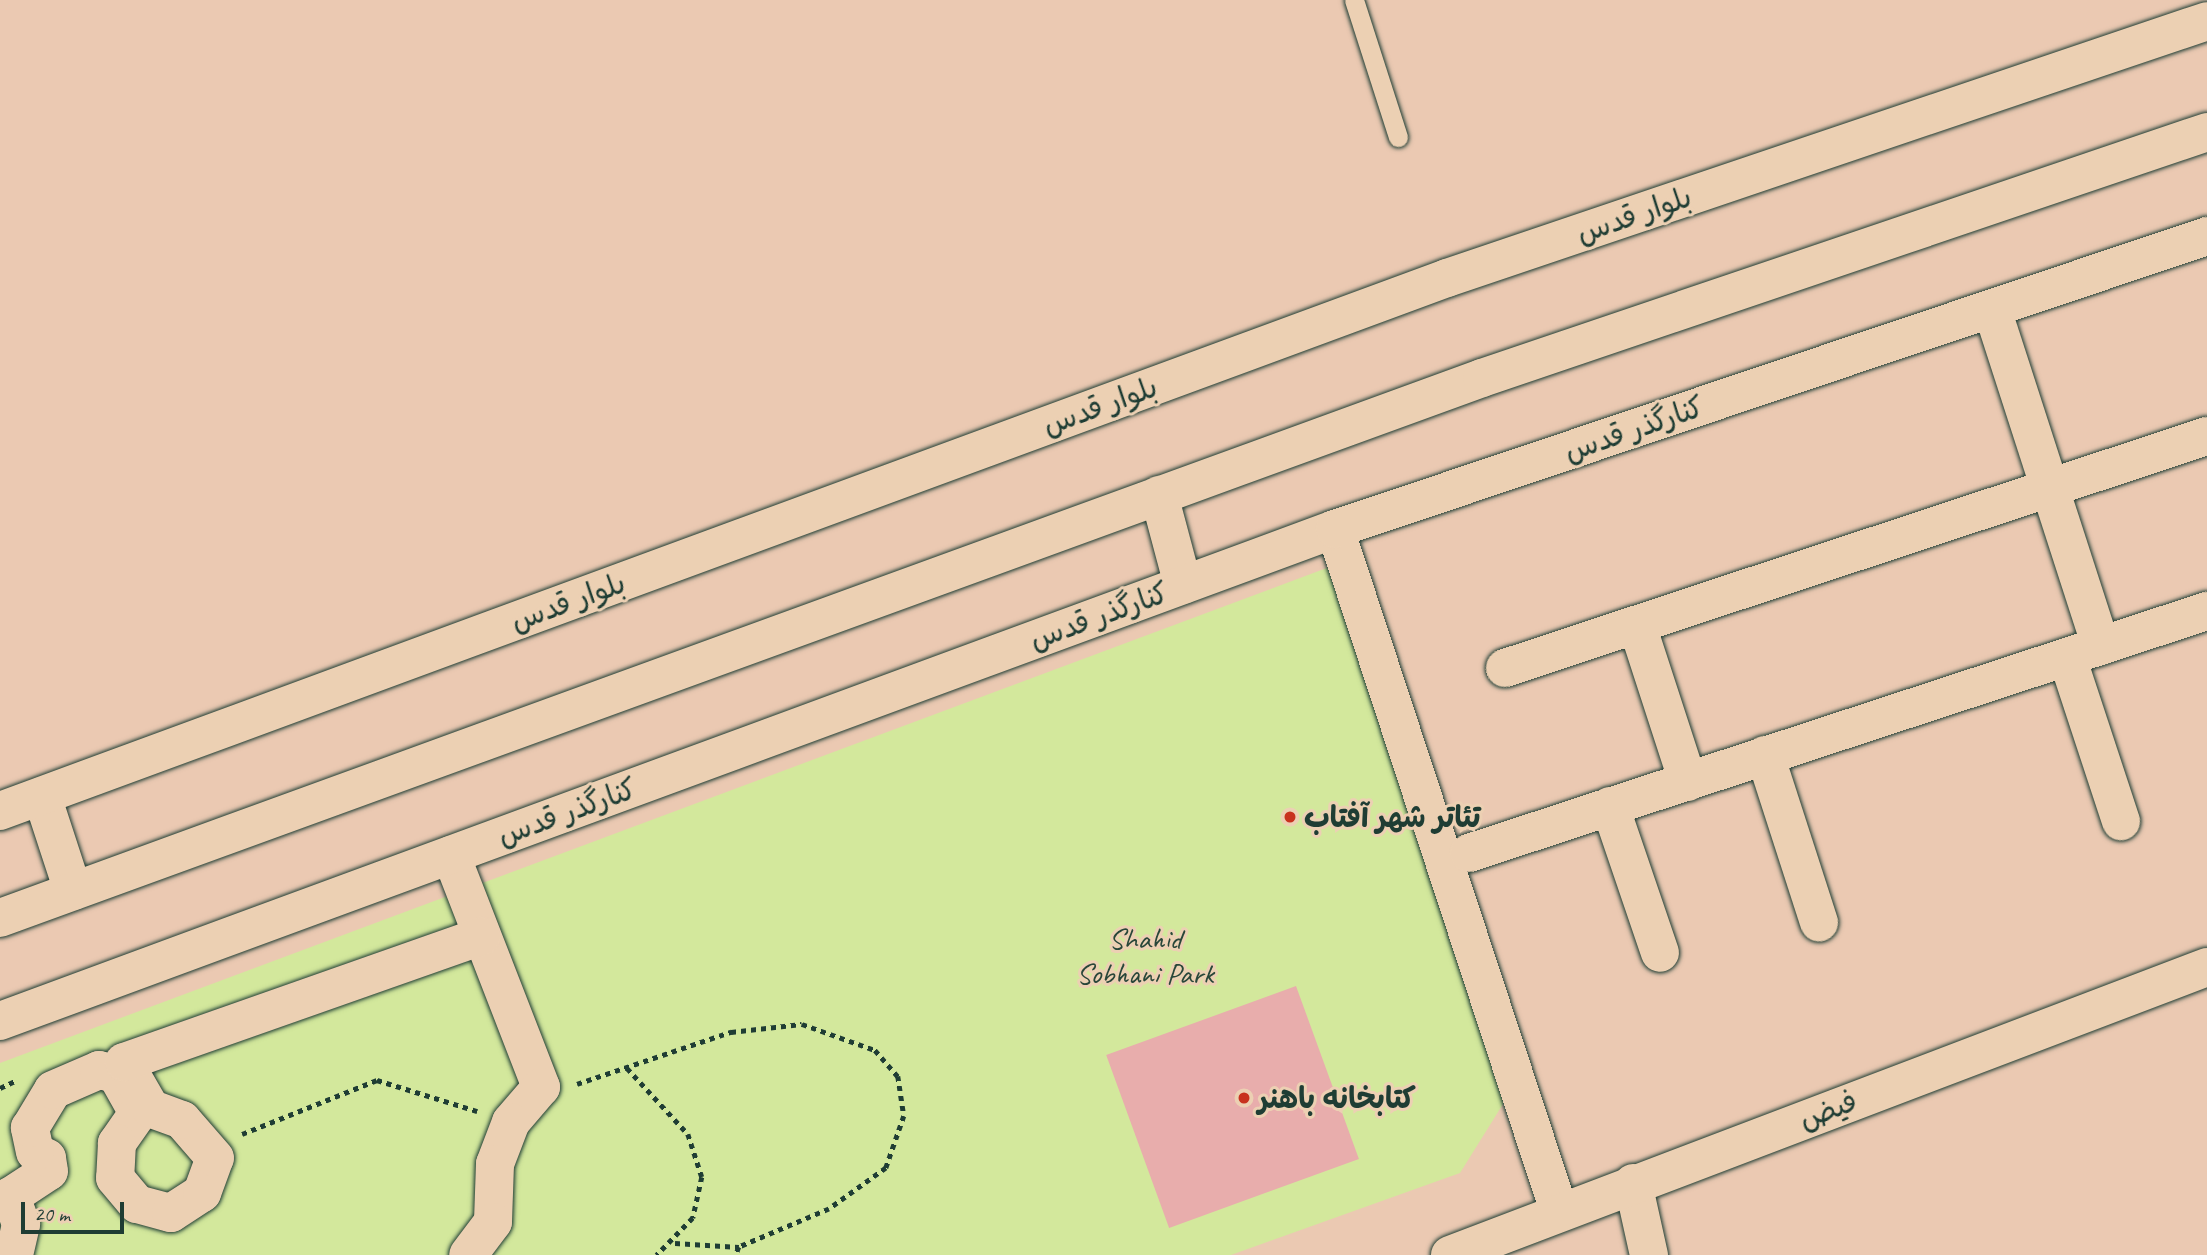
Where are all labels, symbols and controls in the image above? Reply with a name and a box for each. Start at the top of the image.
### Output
street label: بلوار قدس [1572,179,1696,251]
street label: بلوار قدس [1038,369,1162,443]
street label: کنارگذر قدس [1559,388,1709,470]
street label: بلوار قدس [506,565,630,639]
street label: کنارگذر قدس [1025,574,1173,658]
street label: کنارگذر قدس [493,770,641,854]
place label: تئاتر شهر آفتاب [1304,799,1481,835]
marker: تئاتر شهر آفتاب [1282,809,1298,825]
park label: Shahid Sobhani Park [1076,920,1214,990]
place label: کتابخانه باهنر [1258,1080,1416,1116]
street label: فیض [1794,1083,1862,1137]
marker: کتابخانه باهنر [1236,1090,1252,1106]
scale bar [24,1188,128,1232]
text: 20 m [34,1201,70,1227]

